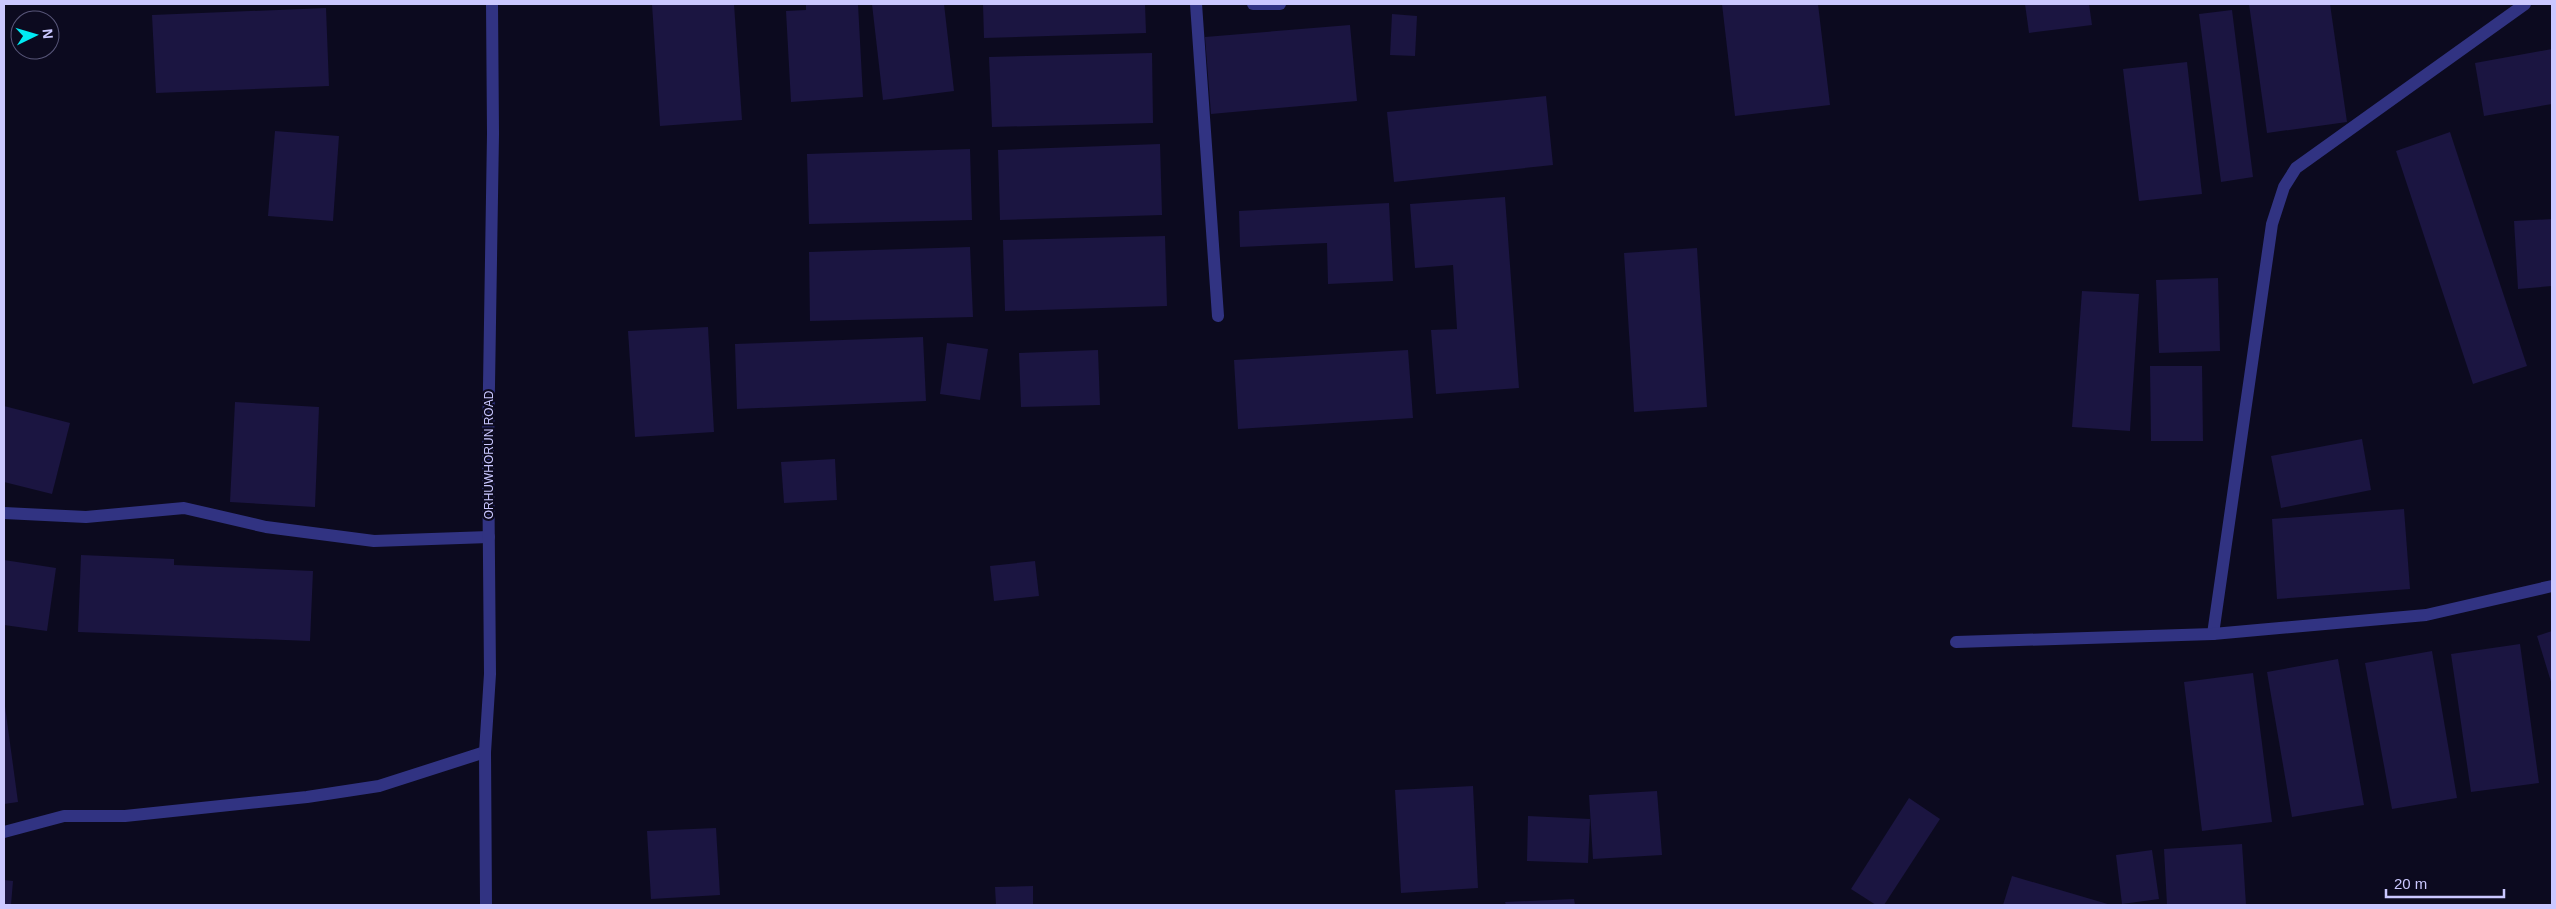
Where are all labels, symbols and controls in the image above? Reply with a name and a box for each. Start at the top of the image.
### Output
north arrow [10,10,60,60]
text: N [40,28,56,40]
street label: ORHUWHORUN ROAD [482,390,496,519]
scale bar [2386,866,2504,898]
text: 20 m [2394,875,2427,892]

